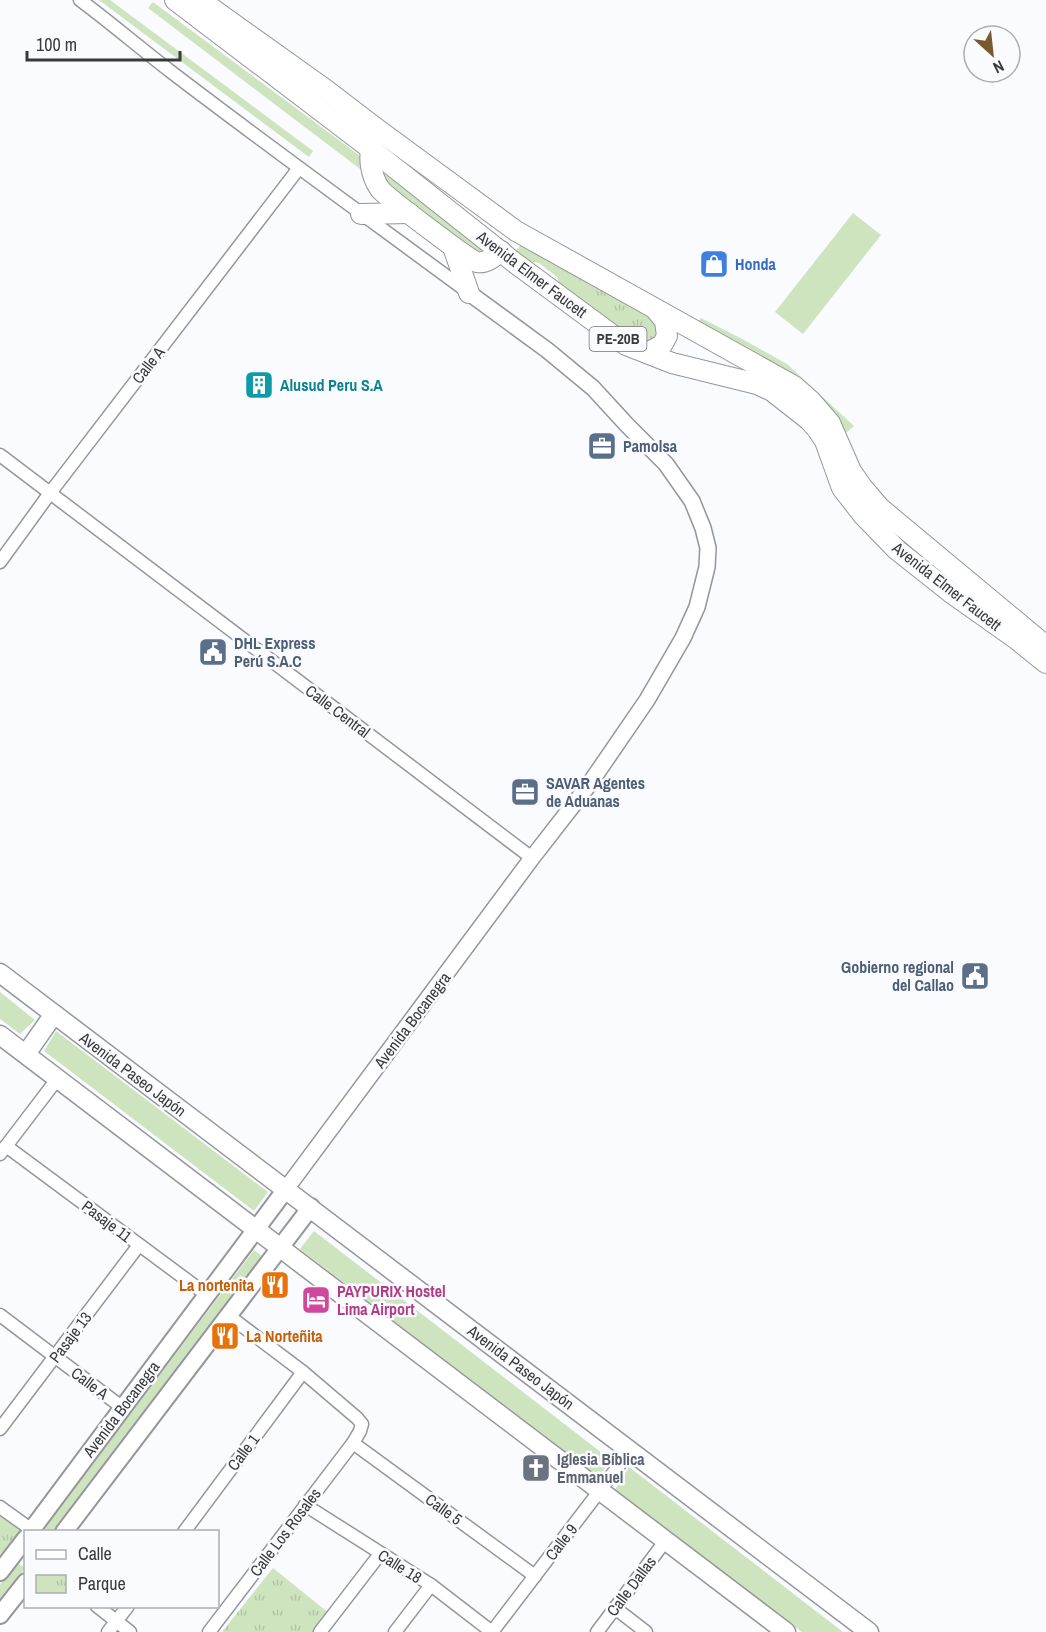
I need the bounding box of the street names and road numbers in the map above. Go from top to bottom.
street label: Avenida Elmer Faucett [472,225,592,323]
road number: PE-20B [590,327,646,351]
street label: Calle A [127,342,170,388]
street label: Avenida Elmer Faucett [887,536,1006,636]
street label: Calle Central [301,679,375,743]
street label: Avenida Bocanegra [368,967,456,1073]
street label: Avenida Paseo Japón [74,1026,191,1121]
street label: Pasaje 11 [77,1195,137,1247]
street label: Pasaje 13 [44,1307,96,1367]
street label: Avenida Paseo Japón [462,1319,579,1414]
street label: Avenida Bocanegra [77,1356,165,1462]
street label: Calle A [67,1362,113,1404]
street label: Calle 1 [222,1429,264,1475]
street label: Calle Los Rosales [244,1483,326,1581]
street label: Calle 5 [421,1488,467,1530]
street label: Calle 9 [540,1519,582,1565]
street label: Calle 18 [374,1544,426,1588]
street label: Calle Dallas [601,1551,661,1621]

